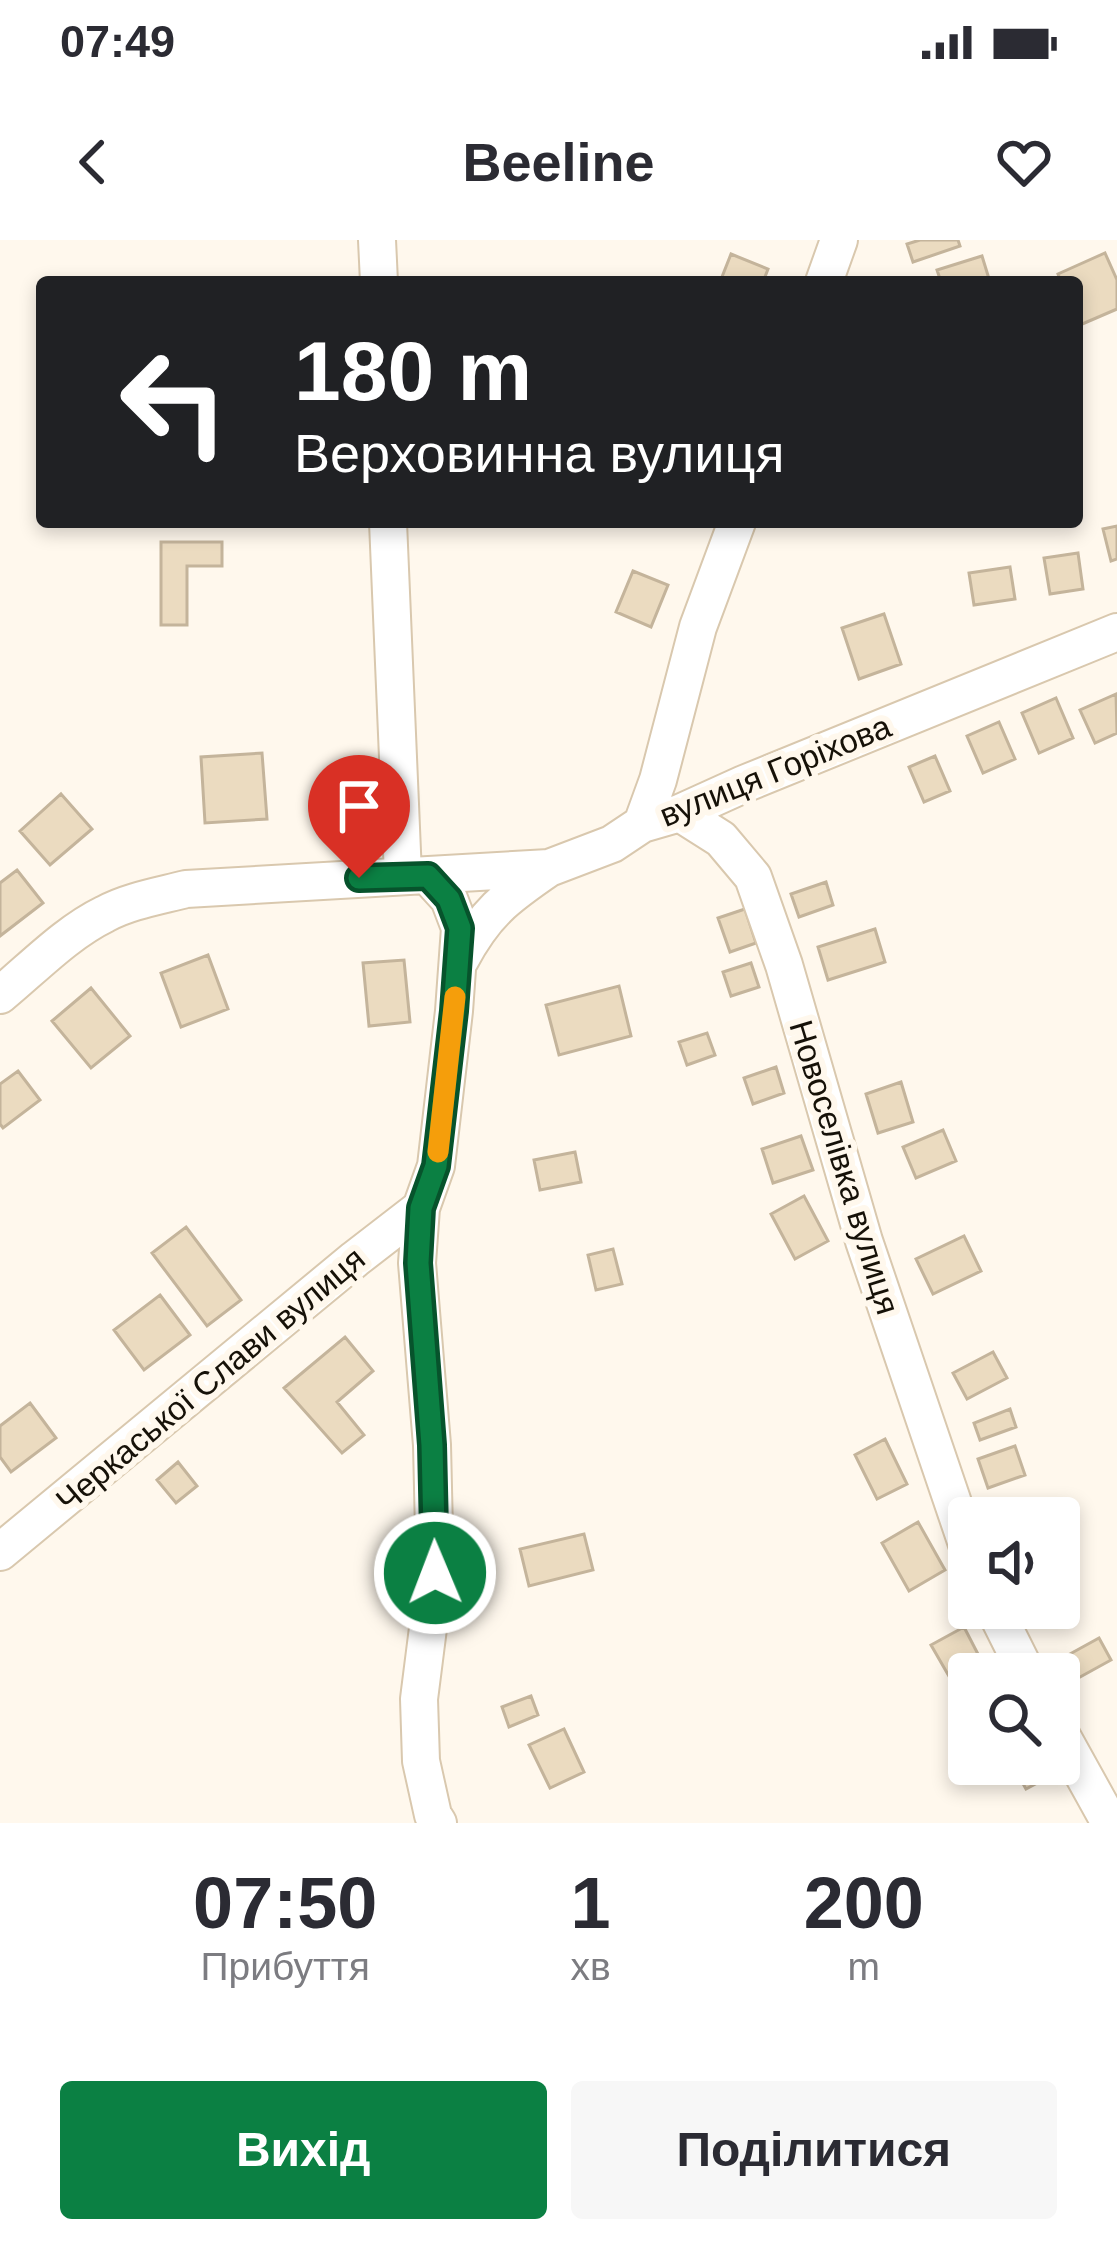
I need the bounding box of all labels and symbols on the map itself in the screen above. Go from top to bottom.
street label: вулиця Горіхова [654,707,897,834]
pin [308,755,410,878]
street label: Новоселівка вулиця [782,1016,907,1319]
street label: Черкаської Слави вулиця [49,1240,372,1519]
position arrow [372,1510,498,1636]

